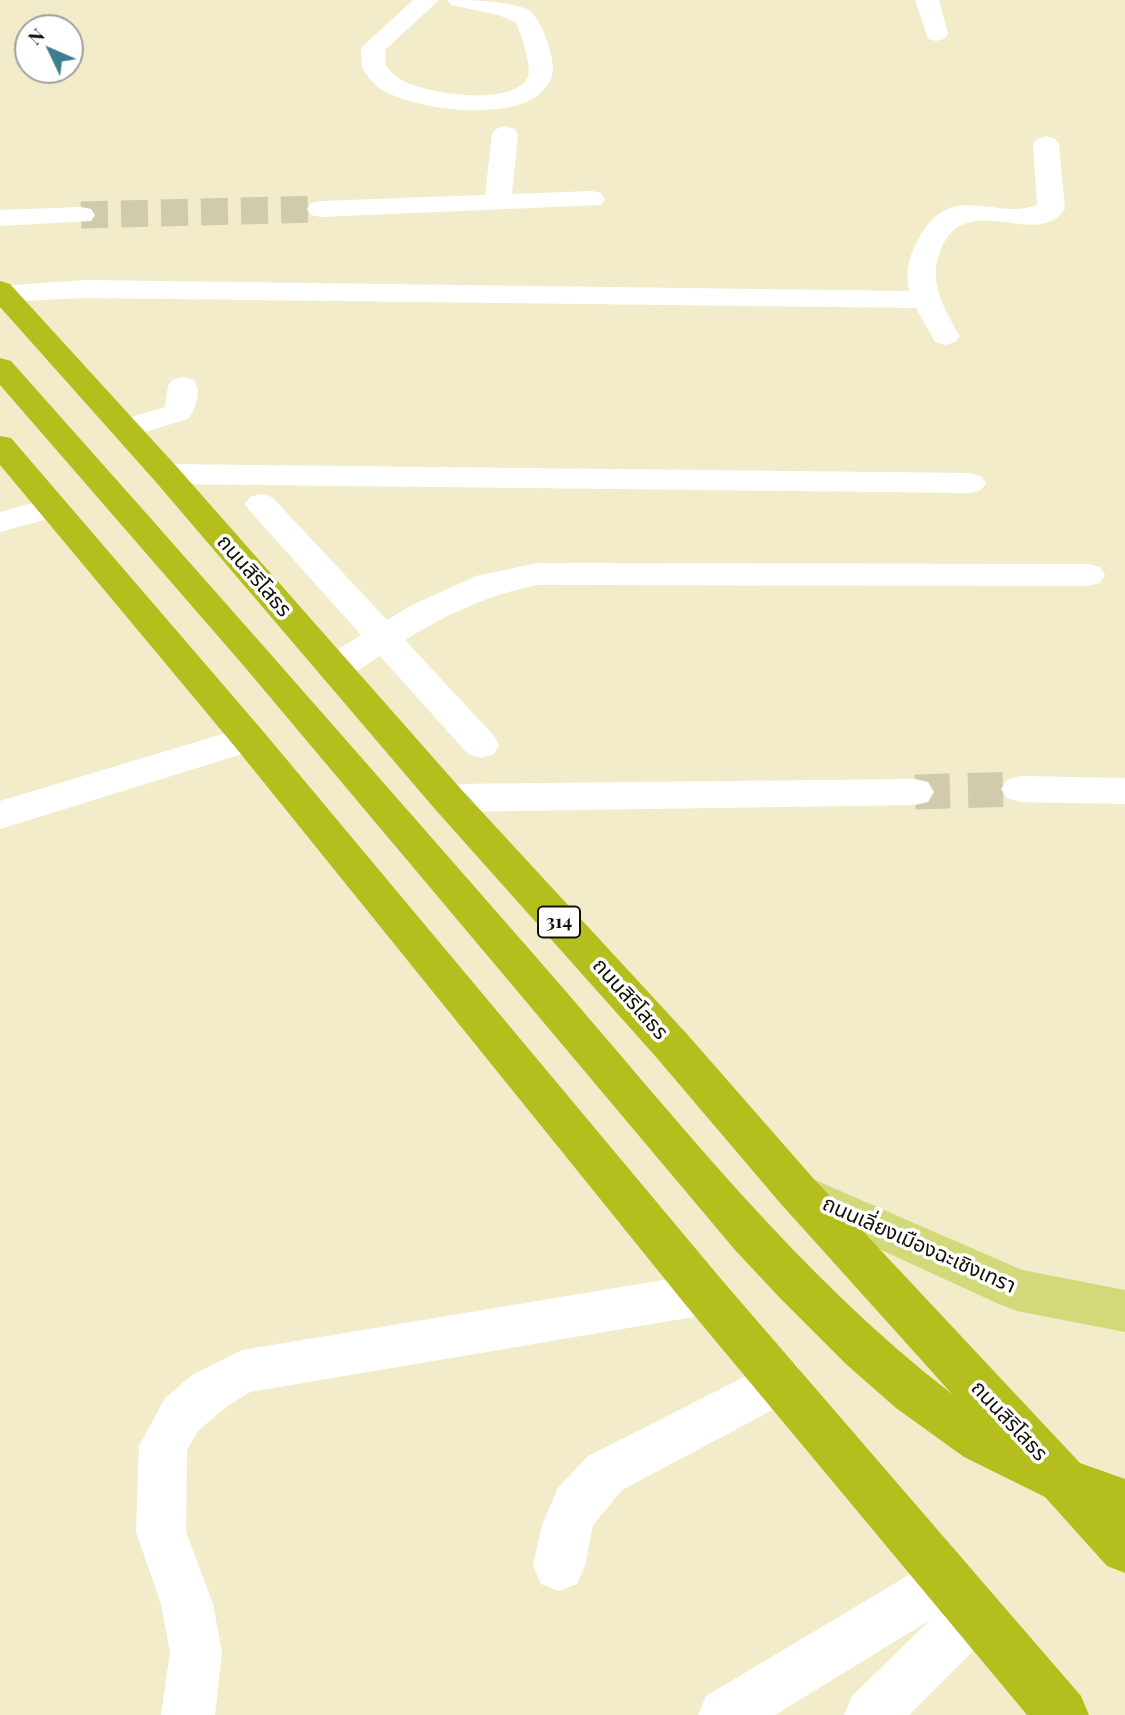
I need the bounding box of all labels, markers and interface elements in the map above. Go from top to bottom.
north arrow [14,14,84,84]
text: N [21,22,49,50]
street label: ถนนสิริโสธร [211,530,297,622]
road number: 314 [538,906,580,938]
street label: ถนนสิริโสธร [587,953,673,1045]
street label: ถนนเลี่ยงเมืองฉะเชิงเทรา [818,1191,1020,1299]
street label: ถนนสิริโสธร [965,1376,1053,1466]

